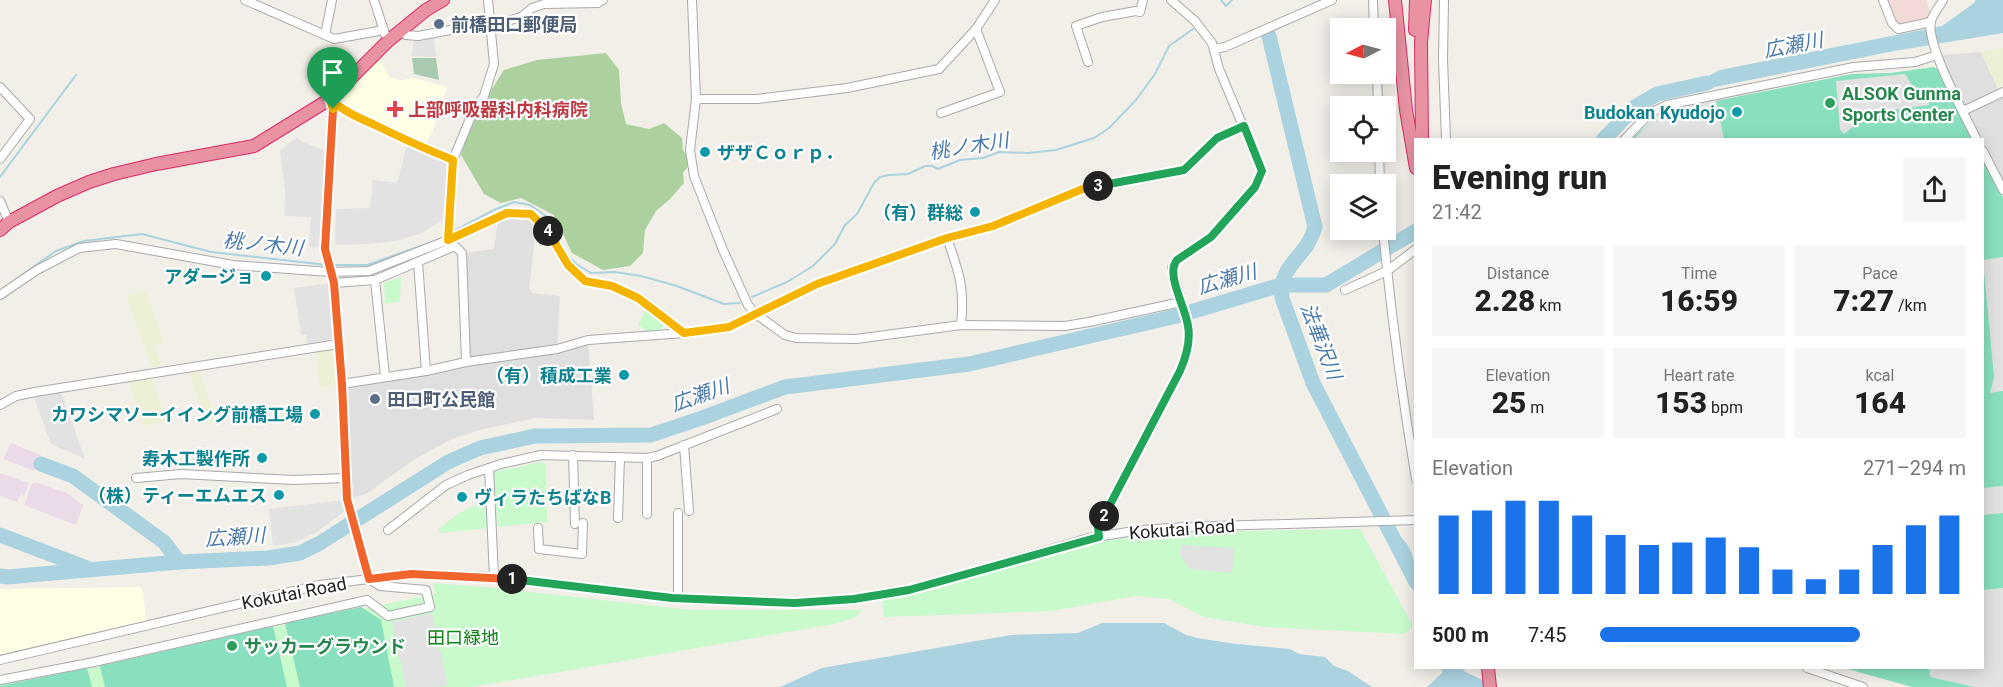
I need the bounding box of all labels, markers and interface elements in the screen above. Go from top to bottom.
place label: 前橋田口郵便局 [451,14,577,35]
marker: 前橋田口郵便局 [432,17,446,31]
north arrow [1330,18,1396,84]
map controls [1330,18,1396,240]
water label: 広瀬川 [1761,27,1827,63]
pin [307,47,358,109]
icon: arrive [316,56,349,89]
place label: ALSOK Gunma Sports Center [1842,83,1961,125]
button: locate [1330,96,1396,162]
marker: ALSOK Gunma Sports Center [1823,96,1837,110]
place label: 上部呼吸器科内科病院 [408,99,588,120]
marker: 上部呼吸器科内科病院 [386,100,404,118]
place label: Budokan Kyudojo [1584,102,1725,123]
marker: Budokan Kyudojo [1730,105,1744,119]
water label: 桃ノ木川 [928,128,1012,164]
place label: ザザＣｏｒｐ． [717,142,843,163]
marker: ザザＣｏｒｐ． [698,145,712,159]
text: Evening run [1432,158,1607,197]
button: share [1903,158,1966,221]
pin: 3 [1083,171,1113,201]
button: layers [1330,174,1396,240]
text: 3 [1093,176,1103,195]
text: 21:42 [1432,200,1482,224]
place label: （有）群総 [873,202,963,223]
marker: （有）群総 [968,205,982,219]
pin: 4 [533,216,563,246]
text: 4 [543,221,553,240]
water label: 桃ノ木川 [222,228,306,260]
water label: 広瀬川 [1195,259,1261,299]
text: Distance [1487,264,1549,283]
text: Time [1681,264,1717,283]
text: Pace [1862,264,1898,283]
place label: アダージョ [164,266,254,287]
marker: アダージョ [259,269,273,283]
text: 2.28 [1475,283,1535,318]
text: 16:59 [1660,283,1738,318]
text: 7:27 [1833,283,1894,318]
text: km [1535,296,1561,315]
text: /km [1894,296,1927,315]
water label: 法華沢川 [1295,299,1347,385]
place label: （有）積成工業 [486,365,612,386]
text: Elevation [1486,366,1550,385]
text: Heart rate [1663,366,1735,385]
text: kcal [1866,366,1894,385]
marker: （有）積成工業 [617,368,631,382]
water label: 広瀬川 [668,373,734,416]
text: 25 [1492,385,1526,420]
text: 153 [1655,385,1707,420]
text: 164 [1854,385,1906,420]
place label: 田口町公民館 [387,389,495,410]
marker: 田口町公民館 [368,392,382,406]
text: m [1526,398,1544,417]
text: bpm [1707,398,1743,417]
place label: カワシマソーイイング前橋工場 [51,404,303,425]
marker: カワシマソーイイング前橋工場 [308,407,322,421]
place label: 寿木工製作所 [142,448,250,469]
marker: 寿木工製作所 [255,451,269,465]
text: Elevation [1432,456,1513,480]
text: 271–294 m [1863,456,1966,480]
place label: （株）ティーエムエス [88,485,267,506]
place label: ヴィラたちばなB [474,487,612,508]
marker: （株）ティーエムエス [272,488,286,502]
marker: ヴィラたちばなB [455,490,469,504]
pin: 2 [1089,501,1119,531]
text: 2 [1099,506,1109,525]
street label: Kokutai Road [1128,515,1236,543]
water label: 広瀬川 [204,523,268,551]
pin: 1 [497,564,527,594]
text: 1 [507,569,517,588]
street label: Kokutai Road [240,573,348,613]
text: 500 m [1432,623,1489,647]
text: 7:45 [1528,623,1567,647]
park label: 田口緑地 [427,627,499,648]
place label: サッカーグラウンド [244,636,406,657]
marker: サッカーグラウンド [225,639,239,653]

